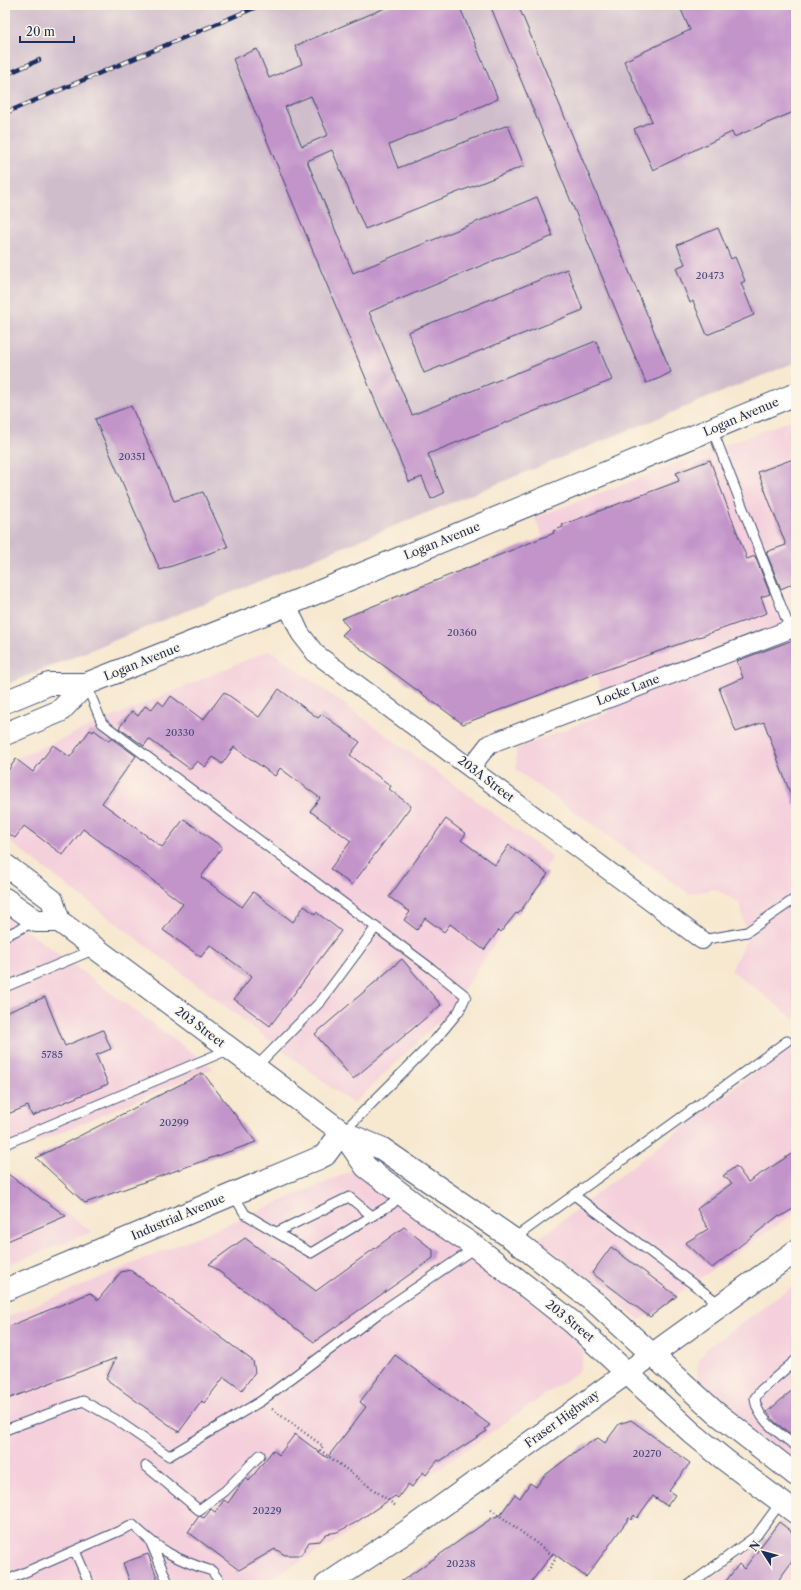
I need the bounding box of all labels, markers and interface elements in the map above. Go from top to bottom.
scale bar [20,18,74,44]
text: 20 m [26,24,55,39]
house number: 20473 [696,269,724,282]
street label: Logan Avenue [701,394,781,439]
house number: 20351 [118,450,146,463]
street label: Logan Avenue [402,518,482,563]
house number: 20360 [447,626,477,639]
street label: Logan Avenue [102,639,182,684]
street label: Locke Lane [594,671,662,708]
house number: 20330 [165,726,195,739]
street label: 203A Street [455,753,518,805]
street label: 203 Street [172,1003,229,1051]
house number: 5785 [41,1048,63,1061]
house number: 20299 [159,1116,189,1129]
street label: Industrial Avenue [129,1190,227,1243]
street label: 203 Street [543,1296,598,1345]
street label: Fraser Highway [521,1386,602,1451]
house number: 20270 [632,1447,662,1460]
house number: 20229 [252,1504,282,1517]
north arrow [743,1532,783,1572]
text: N [746,1538,764,1554]
house number: 20238 [446,1557,476,1570]

